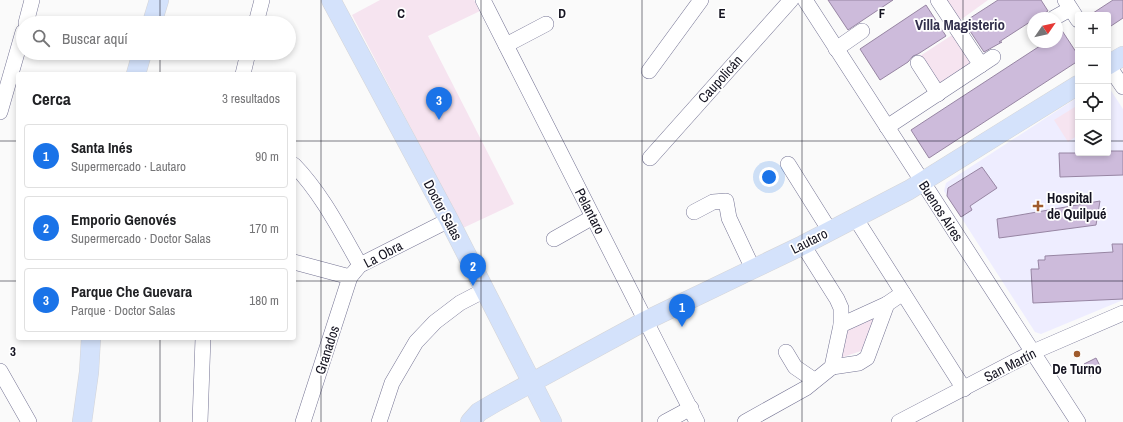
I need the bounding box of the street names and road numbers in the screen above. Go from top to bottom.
street label: Caupolicán [694,51,746,107]
street label: Doctor Salas [420,177,466,243]
street label: Buenos Aires [915,177,967,245]
street label: Pelantaro [571,185,609,237]
street label: Lautaro [788,224,830,258]
street label: La Obra [360,236,406,272]
street label: Granados [311,323,343,377]
street label: San Martín [981,344,1039,386]

